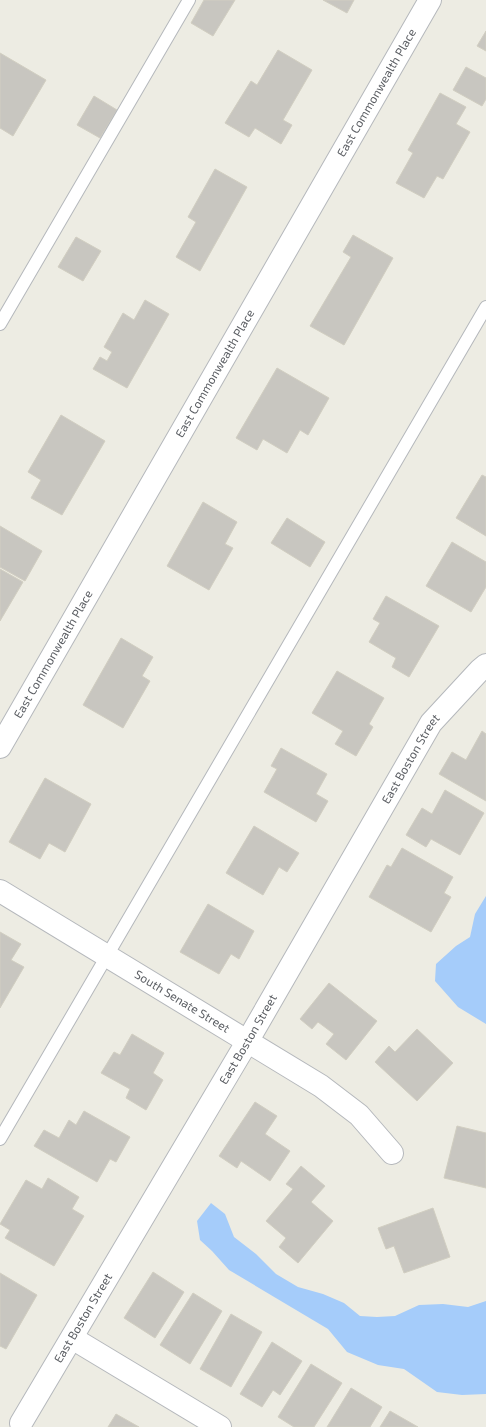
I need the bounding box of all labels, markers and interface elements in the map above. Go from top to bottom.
street label: East Commonwealth Place [333,26,418,159]
street label: East Commonwealth Place [172,306,256,439]
street label: East Commonwealth Place [10,587,95,720]
street label: East Boston Street [378,710,442,806]
street label: South Senate Street [133,967,233,1035]
street label: East Boston Street [216,991,279,1086]
street label: East Boston Street [50,1270,115,1365]

